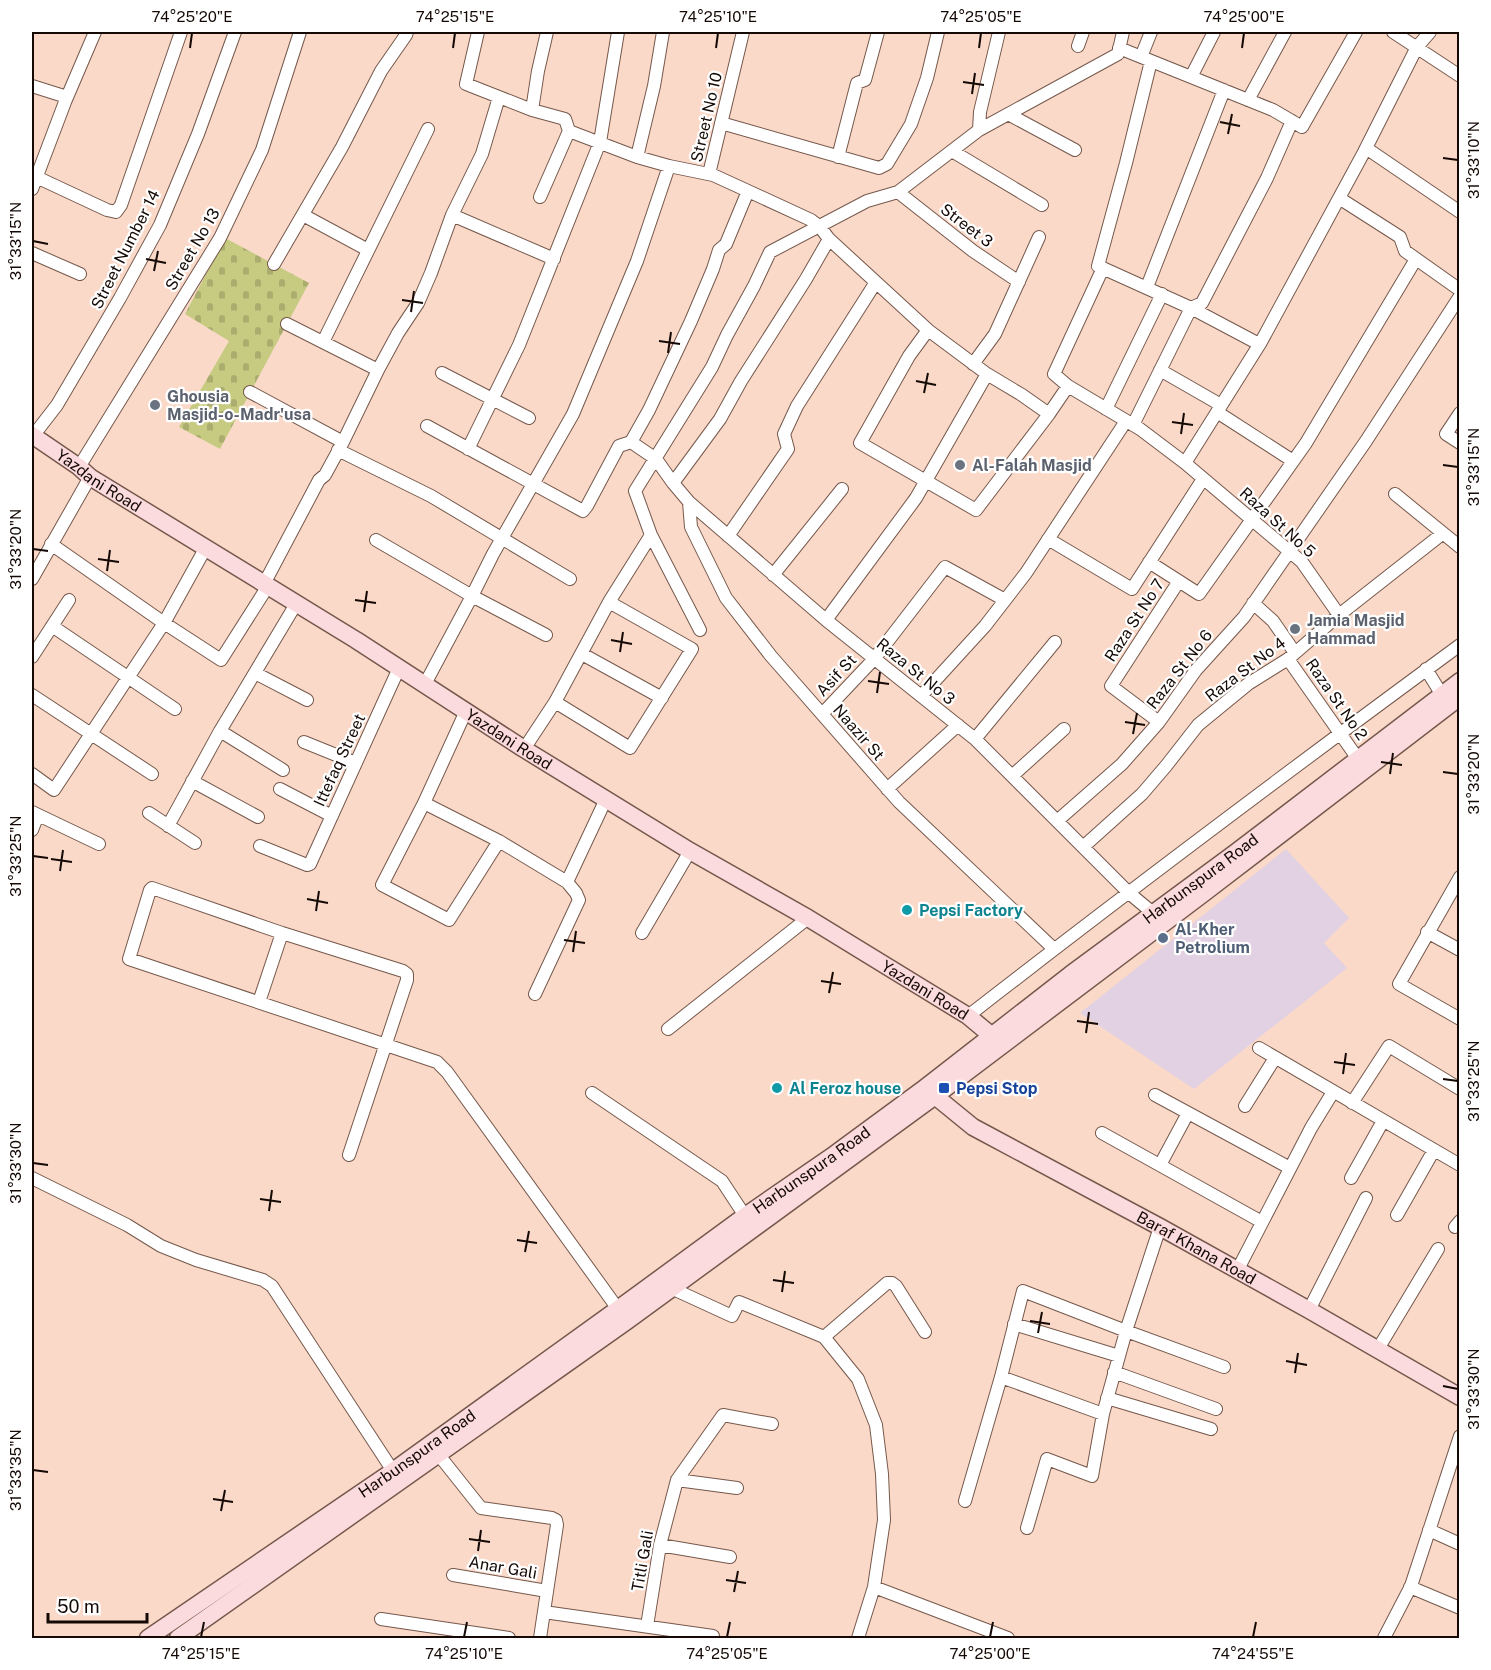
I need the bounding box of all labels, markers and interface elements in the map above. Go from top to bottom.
text: 74°25'20"E [151,8,233,25]
text: 74°25'15"E [416,8,494,25]
text: 74°25'10"E [679,8,757,25]
text: 74°25'05"E [940,8,1022,25]
text: 74°25'00"E [1203,8,1285,25]
street label: Street No 10 [687,70,726,164]
text: 31°33'10"N [1465,121,1482,199]
street label: Street Number 14 [87,186,164,312]
street label: Street 3 [937,200,997,251]
text: 31°33'15"N [7,202,24,280]
street label: Street No 13 [161,205,224,294]
place label: Ghousia Masjid-o-Madr'usa [167,387,311,424]
marker: Ghousia Masjid-o-Madr'usa [148,398,162,412]
text: 31°33'15"N [1465,428,1482,506]
street label: Yazdani Road [53,445,145,516]
place label: Al-Falah Masjid [972,456,1092,475]
marker: Al-Falah Masjid [953,458,967,472]
street label: Raza St No 5 [1236,483,1320,561]
text: 31°33'20"N [7,509,24,589]
street label: Raza St No 7 [1101,575,1168,665]
place label: Jamia Masjid Hammad [1307,611,1405,648]
marker: Jamia Masjid Hammad [1288,622,1302,636]
street label: Raza St No 6 [1143,626,1216,713]
street label: Raza St No 4 [1202,633,1289,706]
street label: Raza St No 3 [873,634,959,709]
street label: Asif St [812,651,860,700]
street label: Raza St No 2 [1302,655,1372,744]
street label: Naazir St [829,700,888,764]
street label: Yazdani Road [462,705,555,774]
street label: Ittefaq Street [310,711,369,810]
text: 31°33'20"N [1465,734,1482,814]
text: 31°33'25"N [7,815,24,897]
street label: Harbunspura Road [1139,830,1262,928]
place label: Pepsi Factory [919,901,1023,920]
marker: Pepsi Factory [900,903,914,917]
place label: Al-Kher Petrolium [1175,920,1250,957]
marker: Al-Kher Petrolium [1156,931,1170,945]
street label: Yazdani Road [878,956,972,1024]
text: 31°33'25"N [1465,1040,1482,1122]
place label: Al Feroz house [789,1079,901,1098]
place label: Pepsi Stop [956,1079,1038,1098]
marker: Al Feroz house [770,1081,784,1095]
marker: Pepsi Stop [937,1081,951,1095]
text: 31°33'30"N [7,1122,24,1204]
street label: Harbunspura Road [749,1122,874,1218]
street label: Baraf Khana Road [1133,1207,1259,1289]
text: 31°33'30"N [1465,1348,1482,1430]
street label: Harbunspura Road [355,1406,479,1502]
text: 31°33'35"N [7,1429,24,1511]
street label: Titli Gali [628,1529,657,1593]
street label: Anar Gali [467,1552,538,1583]
scale bar [48,1586,147,1624]
text: 50 m [57,1596,100,1617]
text: 74°25'15"E [162,1645,240,1662]
text: 74°25'10"E [425,1645,503,1662]
text: 74°25'05"E [686,1645,768,1662]
text: 74°25'00"E [949,1645,1031,1662]
text: 74°24'55"E [1212,1645,1294,1662]

